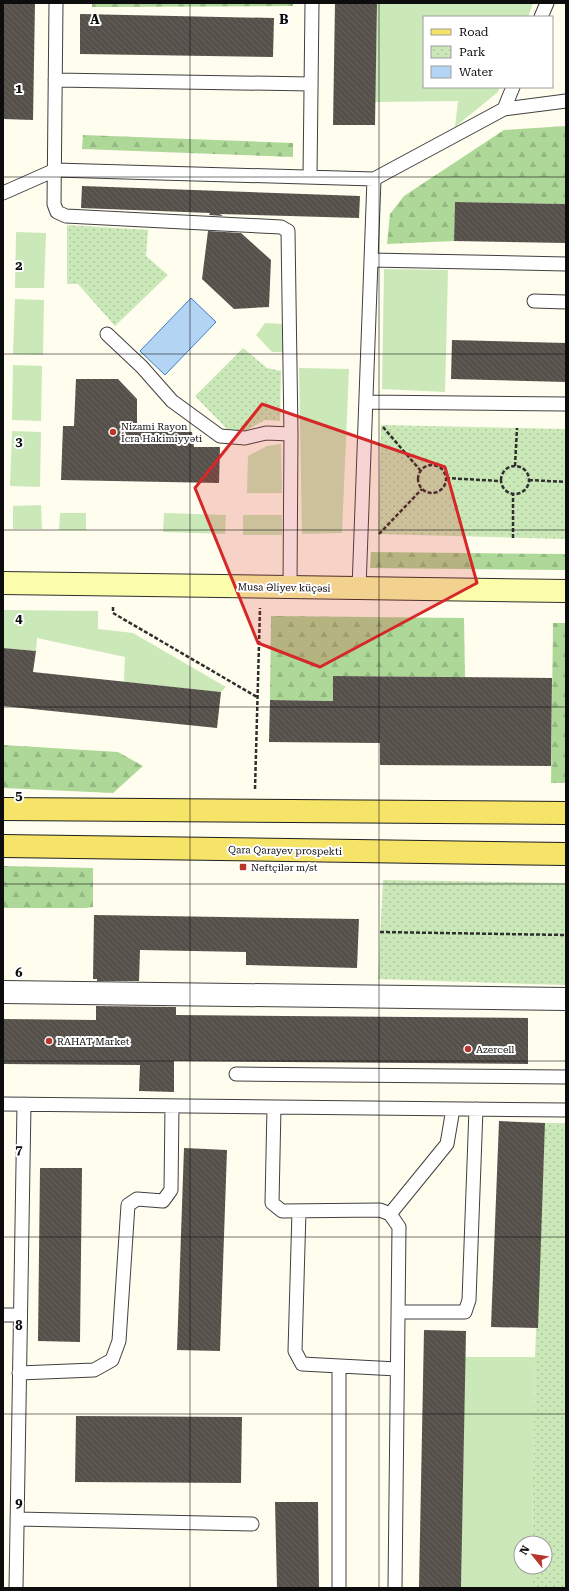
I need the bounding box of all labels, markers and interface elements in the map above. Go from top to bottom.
text: A [90,12,100,27]
text: B [279,12,289,27]
legend [423,16,553,88]
text: Road [459,25,489,39]
text: Park [459,45,486,59]
text: Water [459,65,493,79]
text: 1 [15,81,23,96]
text: 2 [15,258,23,273]
place label: Nizami Rayon İcra Hakimiyyəti [121,421,202,444]
marker: Nizami Rayon İcra Hakimiyyəti [108,427,118,437]
text: 3 [15,434,23,449]
street label: Musa Əliyev küçəsi [237,581,331,594]
text: 4 [15,611,23,626]
text: 5 [15,788,23,803]
street label: Qara Qarayev prospekti [228,844,342,857]
marker: Neftçilər m/st [238,862,248,872]
place label: Neftçilər m/st [251,862,318,873]
text: 6 [15,965,23,980]
marker: RAHAT Market [44,1036,54,1046]
place label: RAHAT Market [57,1036,130,1047]
marker: Azercell [463,1044,473,1054]
place label: Azercell [476,1044,514,1055]
text: 7 [15,1142,23,1157]
text: 8 [15,1318,23,1333]
text: 9 [15,1495,23,1510]
north arrow [513,1535,553,1575]
text: N [517,1543,533,1557]

